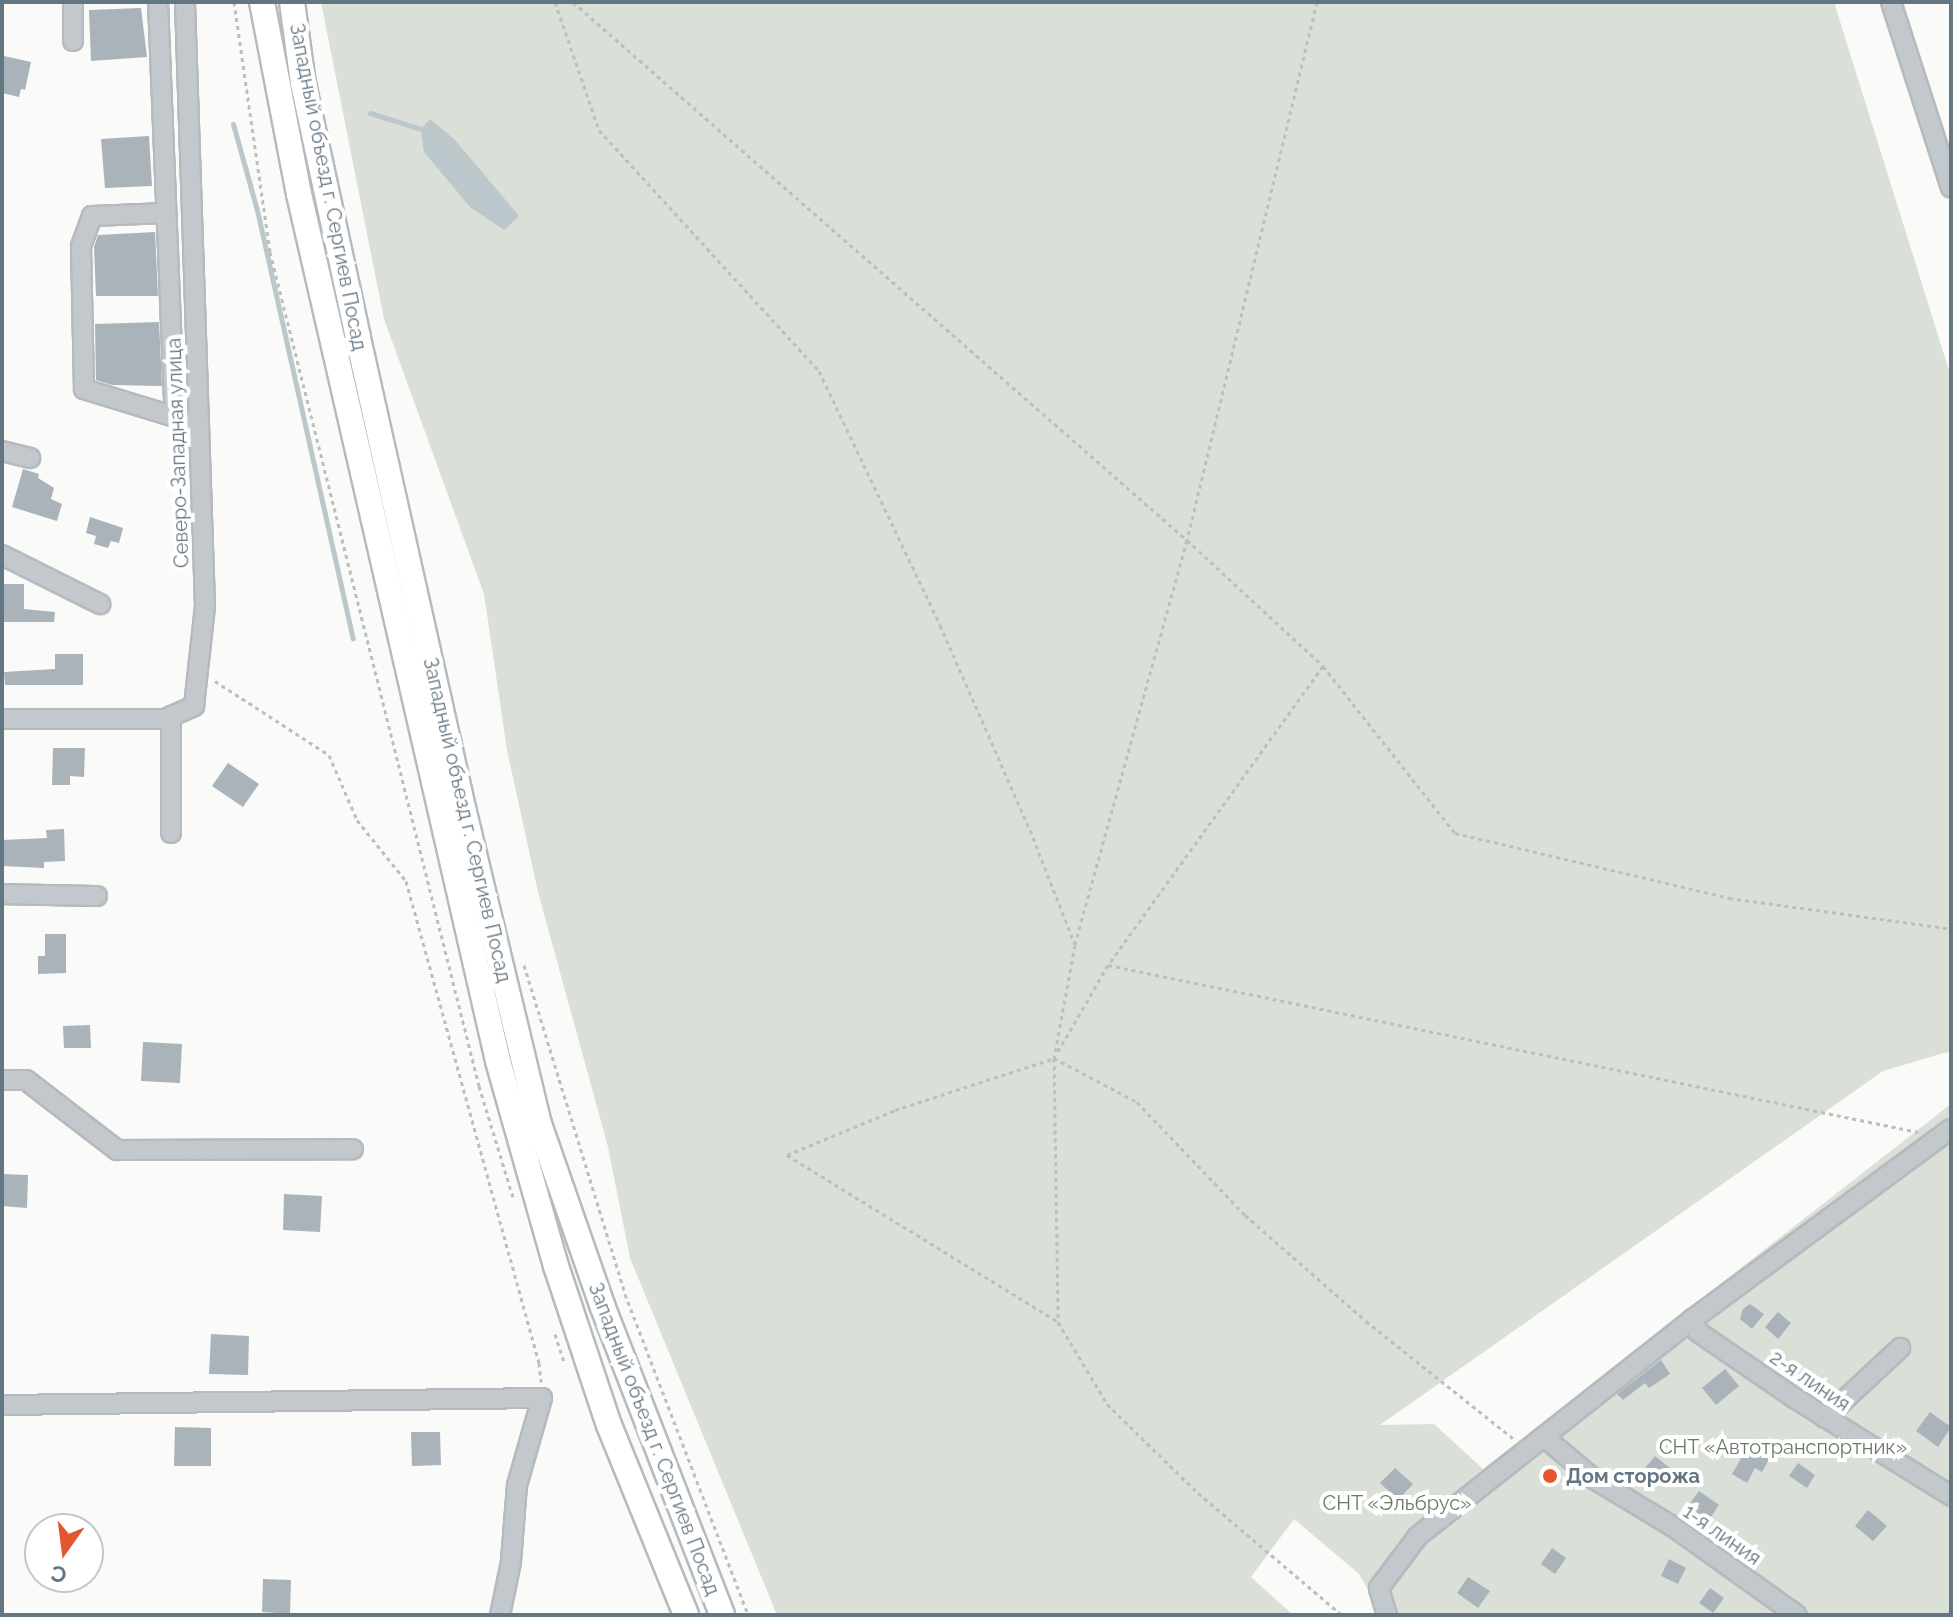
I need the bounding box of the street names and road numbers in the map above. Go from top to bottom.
street label: Западный объезд г. Сергиев Посад [284,21,372,353]
street label: Северо-Западная улица [162,337,194,569]
street label: Западный объезд г. Сергиев Посад [418,655,516,985]
street label: Западный объезд г. Сергиев Посад [583,1279,725,1599]
street label: 2-я линия [1765,1345,1855,1417]
street label: 1-я линия [1679,1500,1765,1570]

